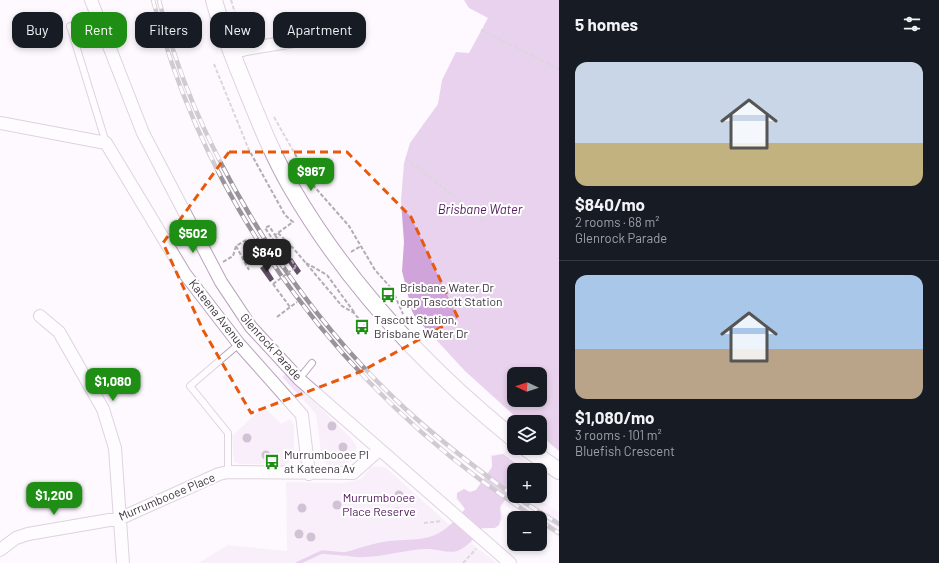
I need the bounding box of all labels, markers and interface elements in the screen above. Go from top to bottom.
chip: Buy [12,12,63,48]
chip: Rent [71,12,127,48]
chip: Filters [135,12,202,48]
chip: New [210,12,265,48]
chip: Apartment [273,12,366,48]
icon: filters [901,13,923,35]
text: 5 homes [575,14,638,34]
icon: home [713,88,785,160]
pin: $967 [287,158,335,192]
text: $967 [297,163,325,179]
text: $840/mo [575,194,645,214]
water label: Brisbane Water [438,201,523,217]
text: 2 rooms · 68 m² [575,214,659,230]
pin: $502 [169,220,217,254]
text: $502 [178,225,208,241]
text: Glenrock Parade [575,230,667,246]
pin: $840 [243,239,291,273]
text: $840 [252,244,282,260]
street label: Kateena Avenue [187,276,249,351]
place label: Brisbane Water Dr opp Tascott Station [400,280,502,308]
bus stop icon: Brisbane Water Dr opp Tascott Station [379,286,397,304]
icon: home [713,301,785,373]
street label: Glenrock Parade [238,310,305,383]
place label: Tascott Station, Brisbane Water Dr [374,312,468,340]
bus stop icon: Tascott Station, Brisbane Water Dr [353,318,371,336]
north arrow [507,367,547,407]
map controls [507,367,547,551]
pin: $1,080 [80,368,146,402]
text: $1,080 [95,373,132,389]
text: $1,080/mo [575,407,655,427]
button: layers [507,415,547,455]
text: 3 rooms · 101 m² [575,427,662,443]
text: Bluefish Crescent [575,443,675,459]
place label: Murrumbooee Pl at Kateena Av [284,447,369,475]
bus stop icon: Murrumbooee Pl at Kateena Av [263,453,281,471]
button: + [507,463,547,503]
street label: Murrumbooee Place [116,469,217,523]
pin: $1,200 [21,482,87,516]
text: $1,200 [35,487,73,503]
park label: Murrumbooee Place Reserve [342,490,416,518]
button: − [507,511,547,551]

